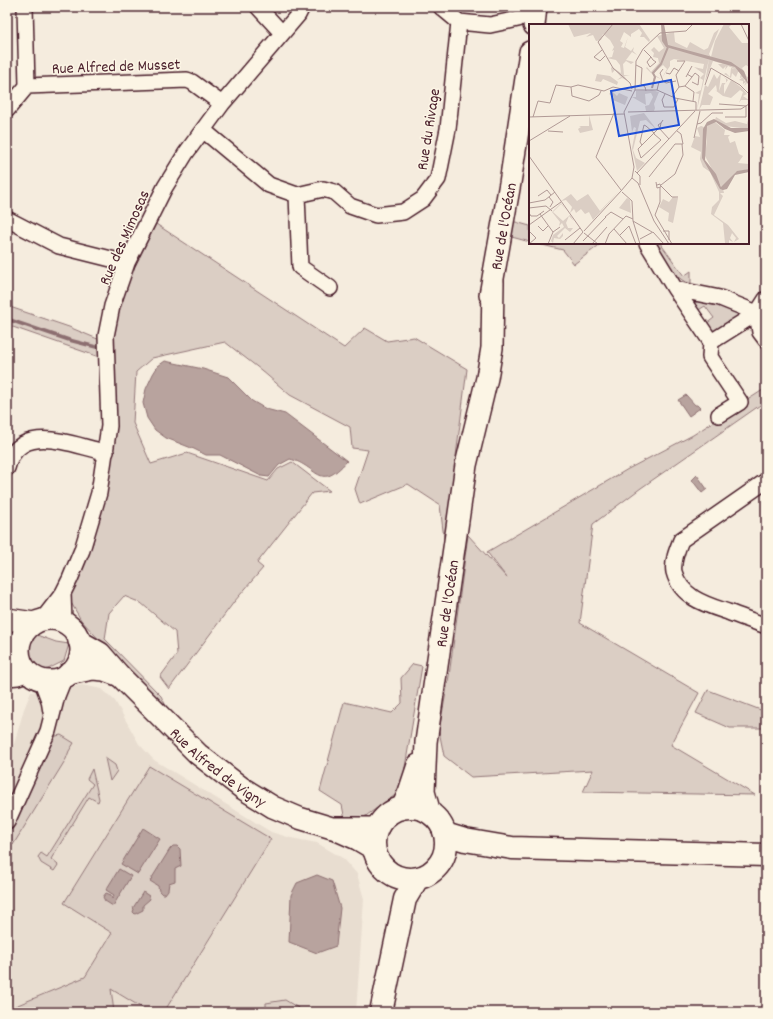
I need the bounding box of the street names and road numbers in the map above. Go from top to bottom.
street label: Rue Alfred de Musset [51,54,181,81]
street label: Rue du Rivage [412,87,447,172]
street label: Rue de l'Océan [486,181,524,272]
street label: Rue des Mimosas [94,187,157,289]
street label: Rue de l'Océan [431,558,466,649]
street label: Rue Alfred de Vigny [164,723,270,814]

